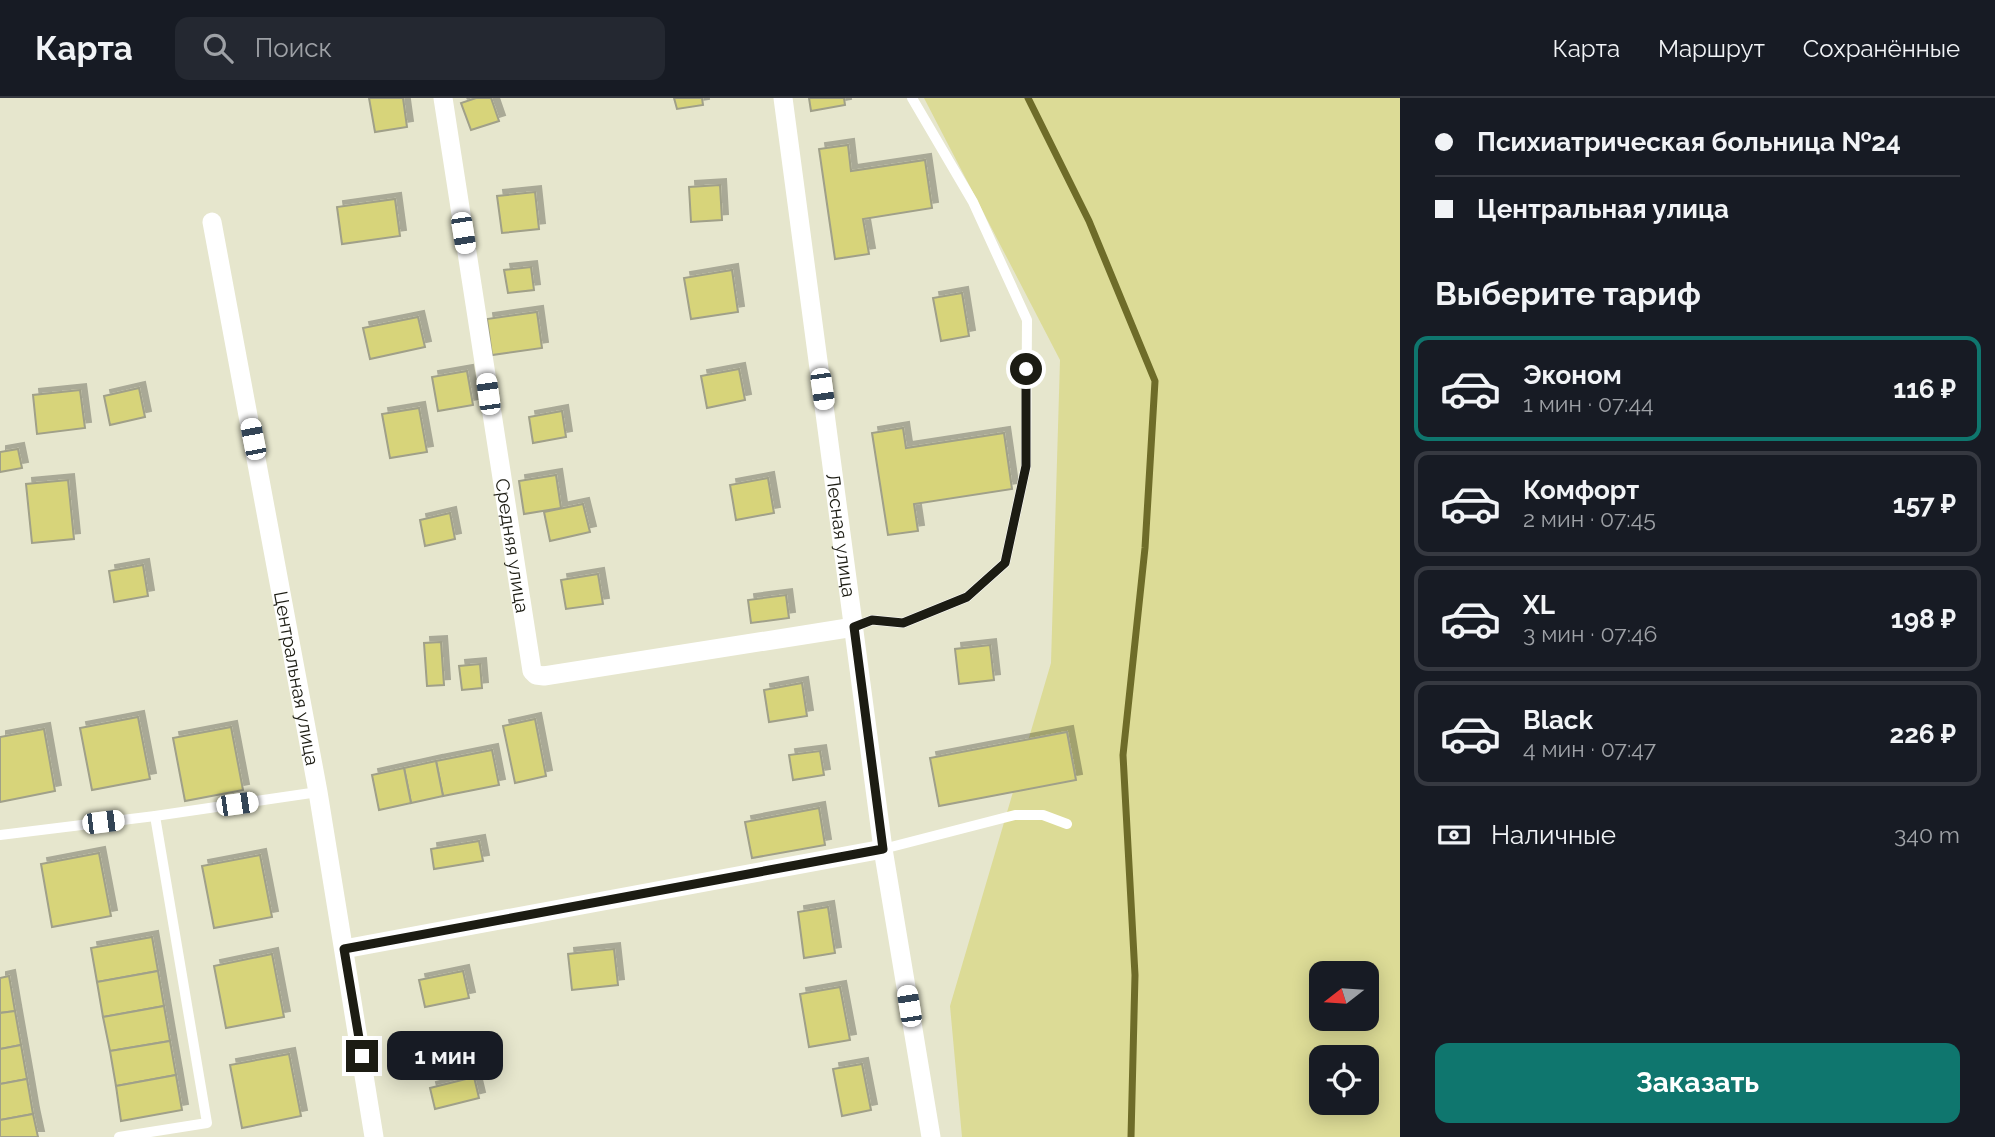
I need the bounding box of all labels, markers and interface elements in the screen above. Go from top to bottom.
search box [175,17,665,80]
text: Карта [35,29,133,68]
icon: search [199,29,237,67]
text: Поиск [255,33,332,63]
text: Карта [1552,34,1620,63]
text: Маршрут [1658,34,1765,63]
text: Сохранённые [1803,34,1960,63]
text: Психиатрическая больница №24 [1477,127,1901,157]
text: Центральная улица [1477,194,1729,224]
car [450,211,477,255]
text: Выберите тариф [1435,275,1701,312]
route start [1010,353,1042,385]
icon: car [1439,357,1502,420]
text: Эконом [1523,360,1622,390]
car [809,367,836,411]
car [475,372,502,416]
text: 116 ₽ [1893,374,1956,404]
text: 1 мин · 07:44 [1523,390,1654,417]
car [239,416,268,462]
street label: Лесная улица [822,472,860,598]
icon: car [1439,472,1502,535]
text: Комфорт [1523,475,1639,505]
street label: Средняя улица [491,477,534,614]
text: 157 ₽ [1893,489,1956,519]
text: 2 мин · 07:45 [1523,505,1656,532]
icon: car [1439,587,1502,650]
street label: Центральная улица [270,589,324,767]
text: XL [1523,590,1555,620]
text: 198 ₽ [1891,604,1956,634]
text: 3 мин · 07:46 [1523,620,1657,647]
icon: car [1439,702,1502,765]
text: Black [1523,705,1593,735]
text: 226 ₽ [1890,719,1956,749]
text: 4 мин · 07:47 [1523,735,1656,762]
car [215,791,260,817]
car [81,809,126,835]
icon: cash [1435,816,1473,854]
text: Наличные [1491,820,1616,850]
text: 340 m [1894,821,1960,848]
north arrow [1309,961,1379,1031]
map controls [1309,961,1379,1115]
car [896,984,923,1028]
callout: 1 мин [386,1032,502,1080]
route end [346,1040,378,1072]
text: 1 мин [414,1042,476,1069]
button: Заказать [1435,1043,1960,1123]
button: locate [1309,1045,1379,1115]

